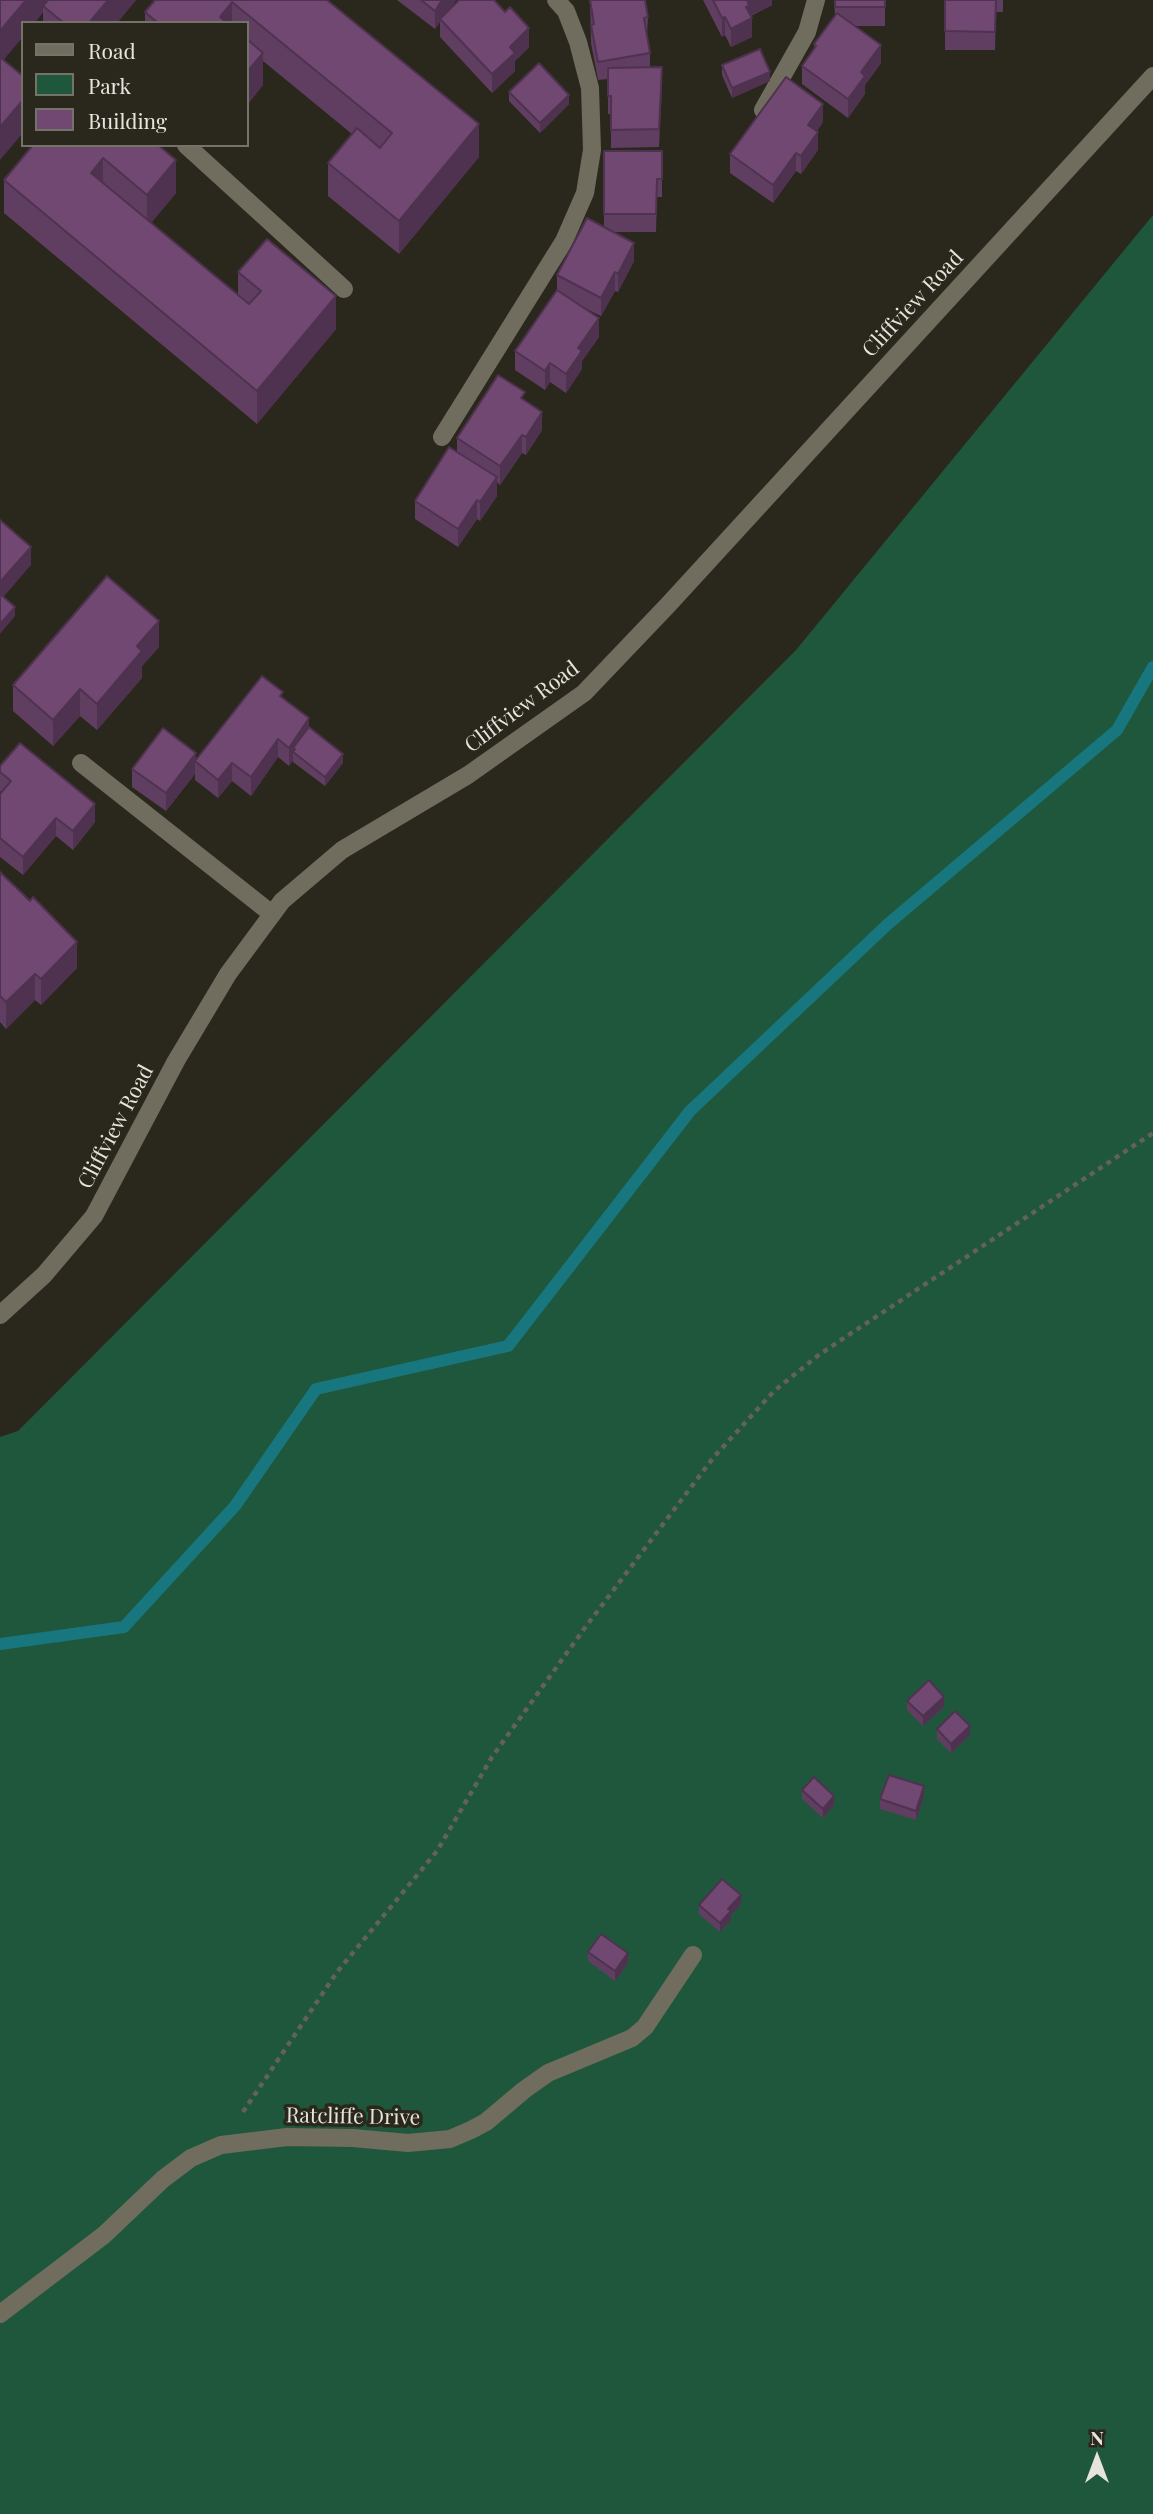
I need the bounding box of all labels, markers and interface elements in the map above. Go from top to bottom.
legend [21,21,248,147]
text: Road [88,36,136,64]
text: Park [88,71,131,99]
text: Building [88,106,167,134]
street label: Cliffview Road [857,246,969,362]
street label: Cliffview Road [460,656,584,758]
street label: Cliffview Road [73,1061,159,1193]
street label: Ratcliffe Drive [286,2103,420,2131]
north arrow [1062,2423,1132,2493]
text: N [1090,2424,1104,2450]

